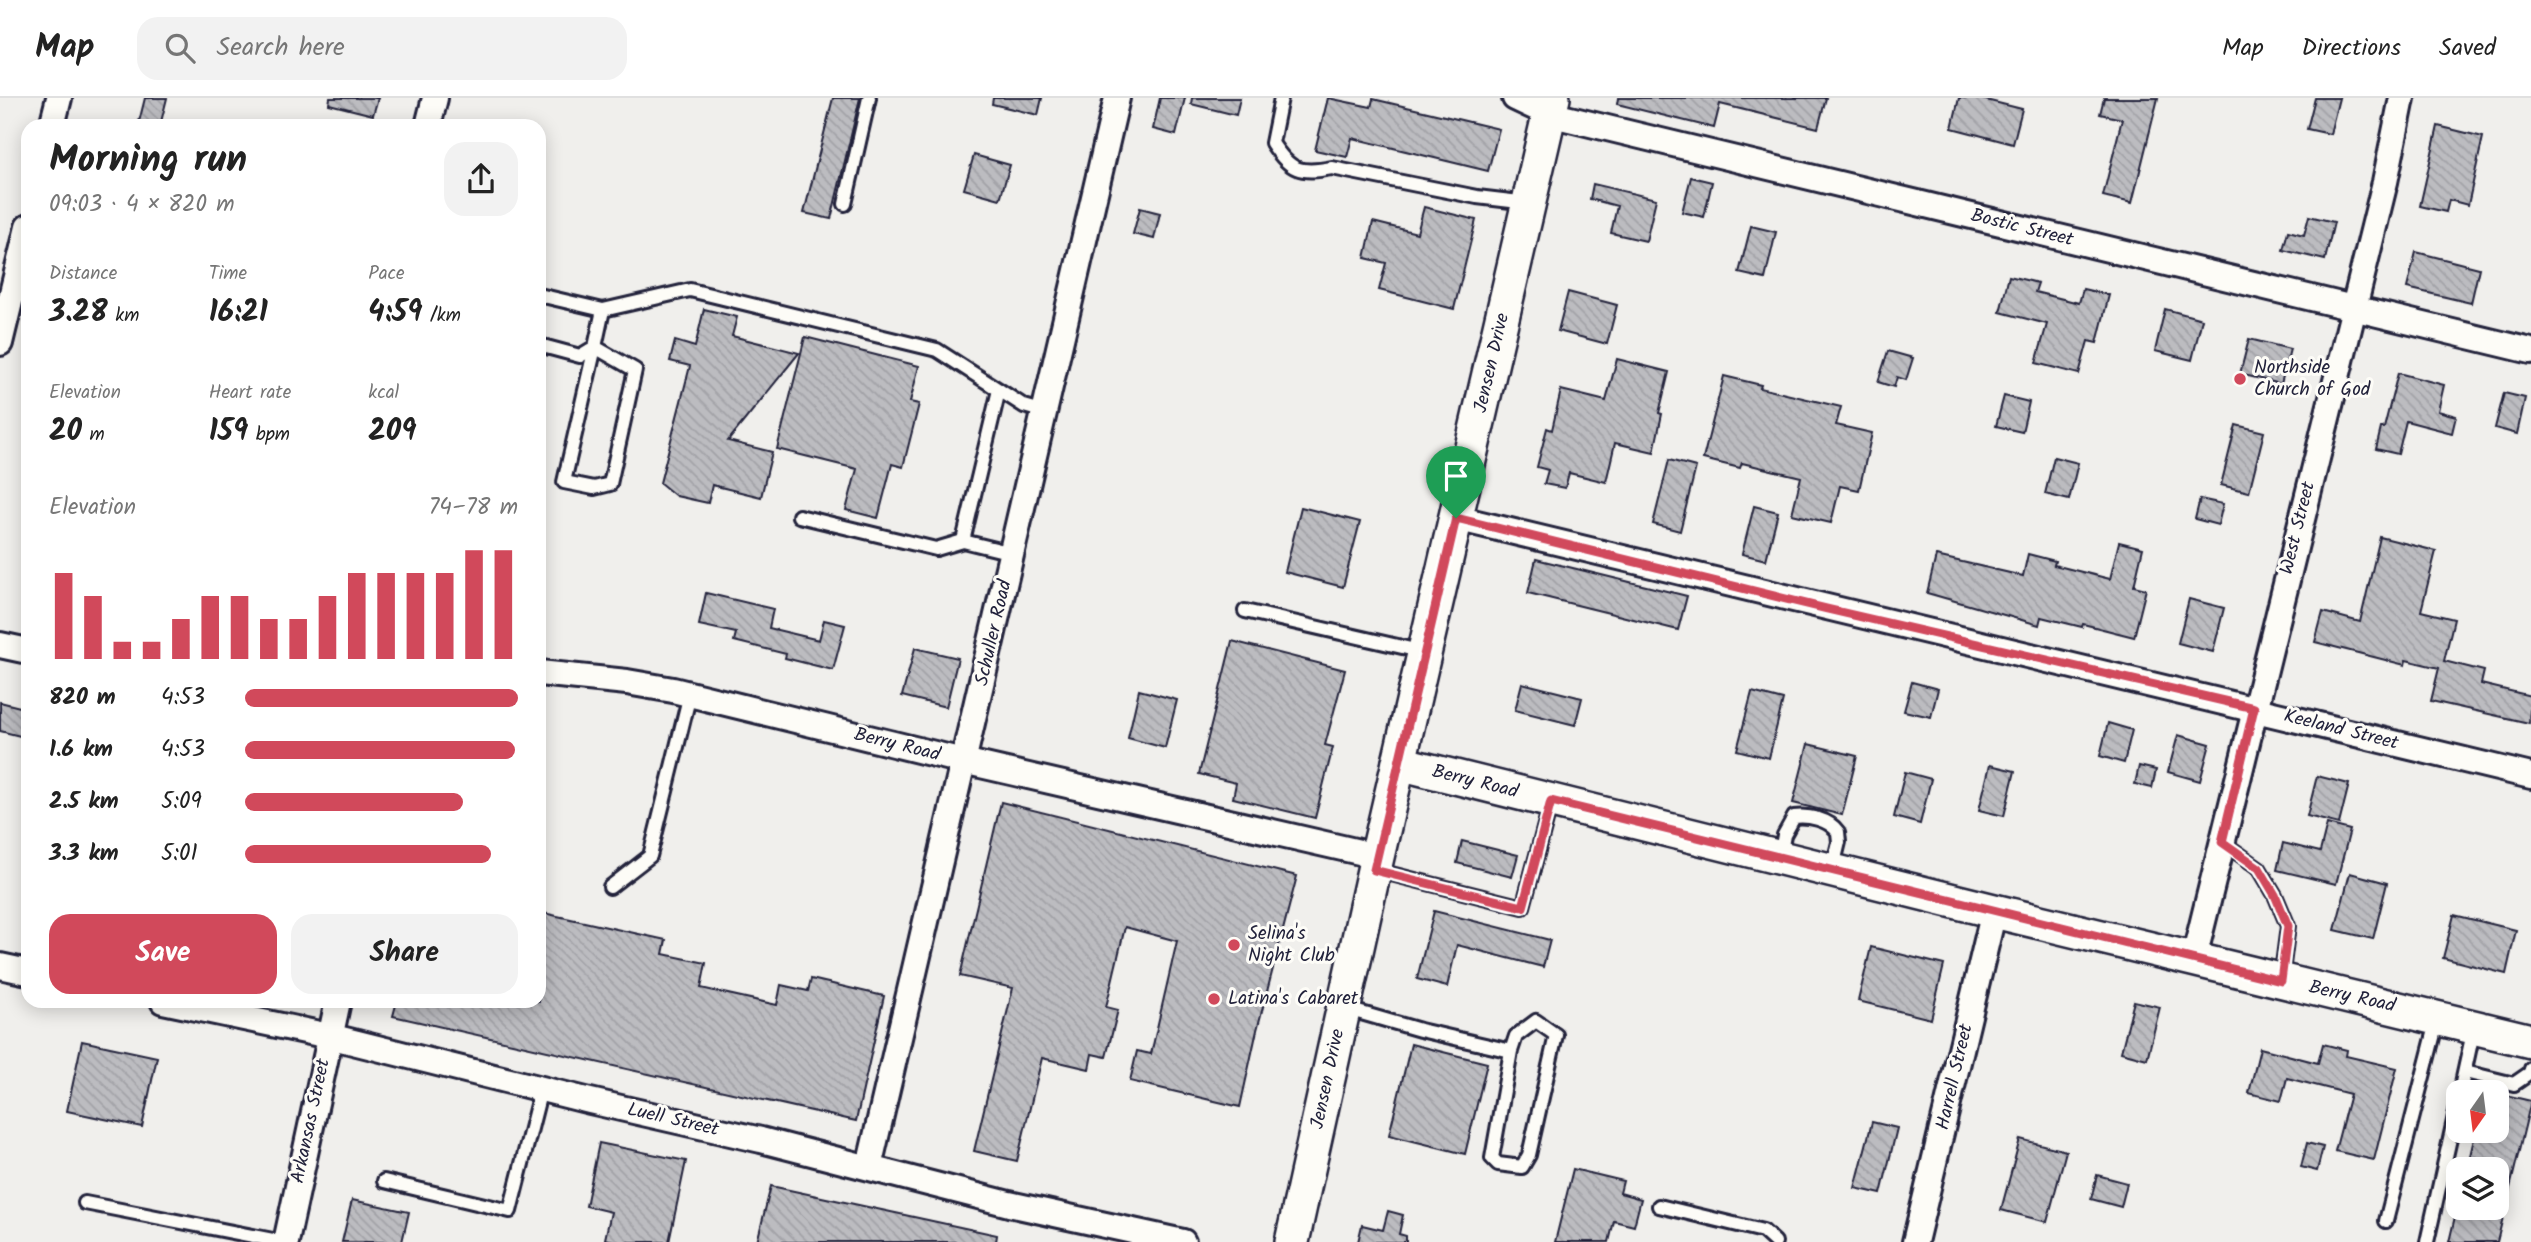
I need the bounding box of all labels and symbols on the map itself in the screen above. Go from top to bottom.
street label: Bostic Street [1967,201,2077,255]
street label: Jensen Drive [1466,310,1518,416]
place label: Northside Church of God [2254,353,2371,405]
marker: Northside Church of God [2232,371,2248,387]
pin [1426,446,1486,518]
street label: West Street [2272,478,2324,578]
street label: Schuller Road [967,577,1021,689]
street label: Keeland Street [2280,701,2402,759]
street label: Berry Road [851,720,944,770]
street label: Berry Road [1429,757,1522,807]
place label: Selina's Night Club [1248,919,1335,971]
marker: Selina's Night Club [1226,937,1242,953]
street label: Berry Road [2306,973,2399,1022]
place label: Latina's Cabaret [1228,984,1359,1014]
marker: Latina's Cabaret [1206,991,1222,1007]
street label: Harrell Street [1928,1020,1982,1133]
street label: Jensen Drive [1303,1026,1353,1132]
street label: Arkansas Street [283,1055,339,1186]
north arrow [2446,1080,2510,1143]
street label: Luell Street [624,1095,722,1145]

